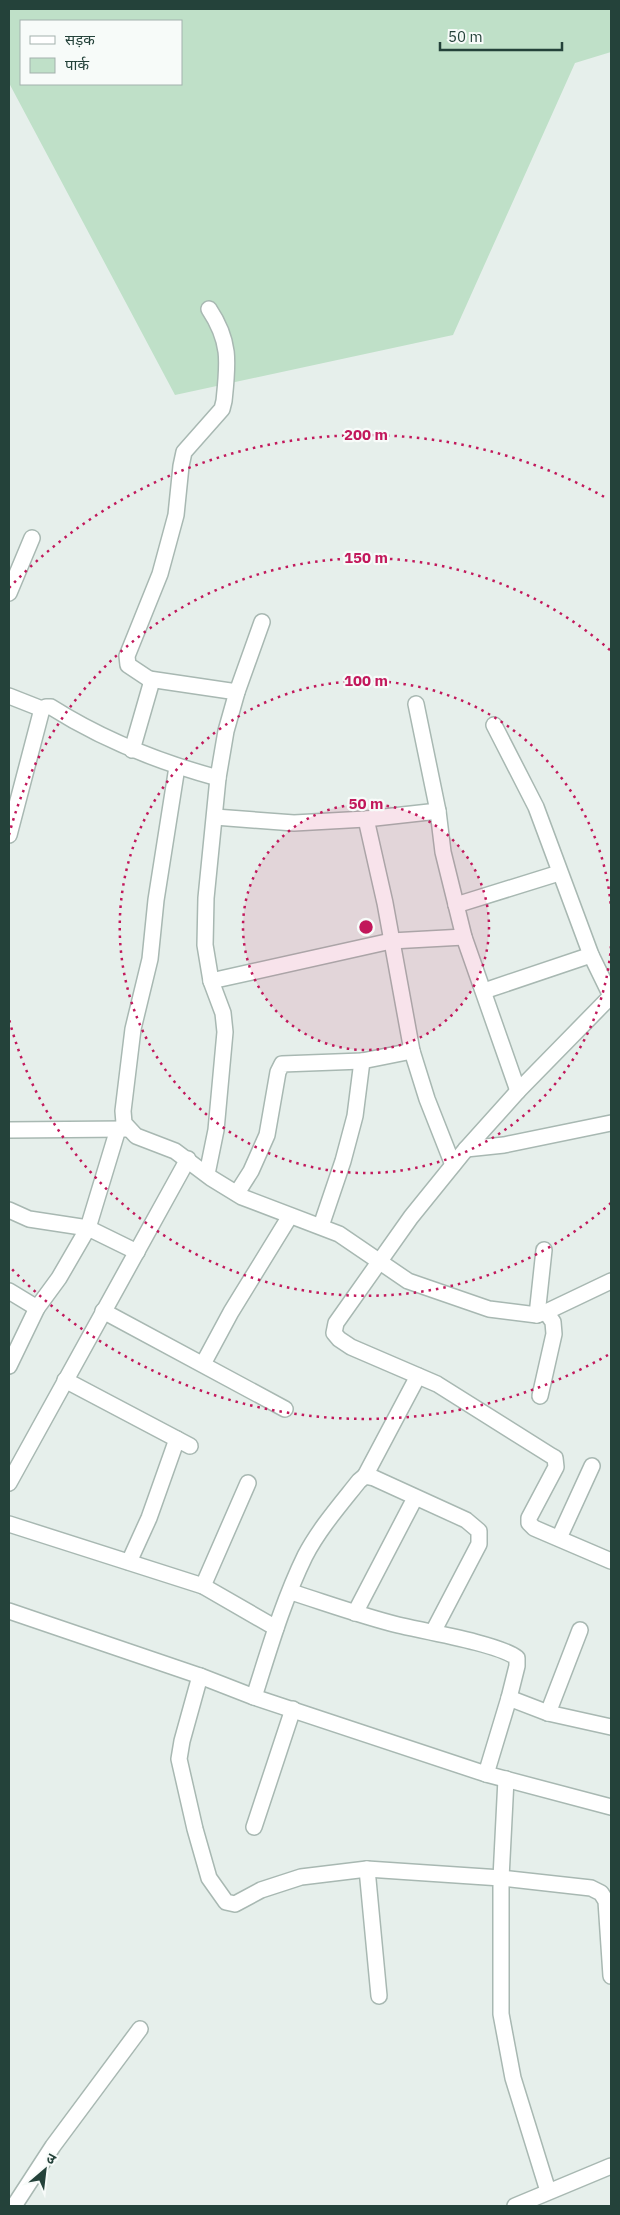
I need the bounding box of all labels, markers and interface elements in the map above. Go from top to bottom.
legend [20,20,182,85]
scale bar [440,20,562,52]
text: 50 m [448,27,483,46]
text: सड़क [65,30,95,49]
text: पार्क [65,55,89,74]
text: 200 m [344,425,388,444]
text: 150 m [344,548,388,567]
text: 100 m [344,671,388,690]
text: 50 m [349,794,383,813]
centre of rings [357,918,375,936]
north arrow [20,2145,70,2195]
text: उ [43,2149,60,2169]

